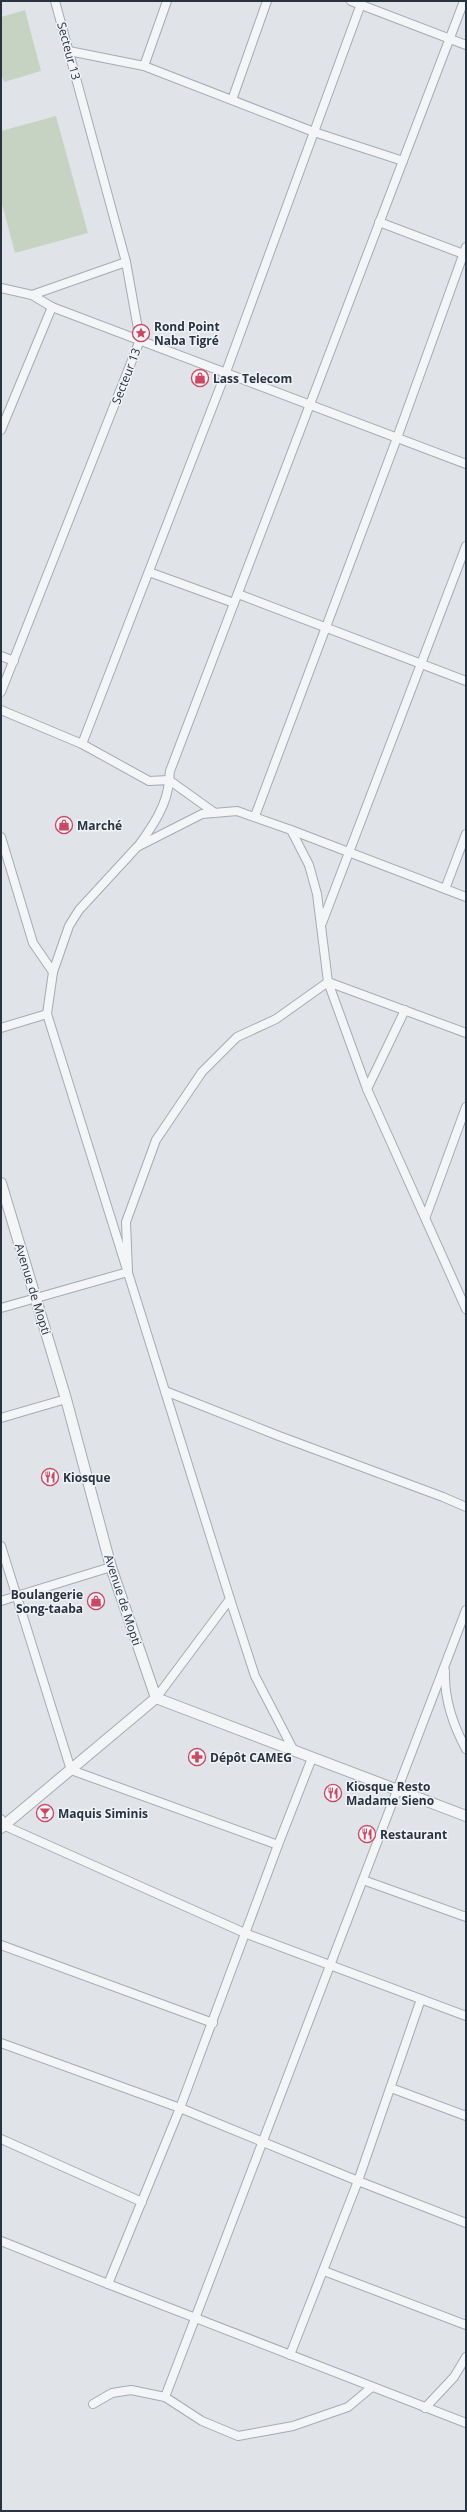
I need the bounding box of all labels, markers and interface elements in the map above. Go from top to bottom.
street label: Secteur 13 [53,20,85,82]
place label: Rond Point Naba Tigré [154,318,220,349]
place icon: Rond Point Naba Tigré [131,323,151,343]
street label: Secteur 13 [107,345,145,407]
shop icon: Lass Telecom [190,368,210,388]
place label: Lass Telecom [213,370,292,387]
shop icon: Marché [54,815,74,835]
place label: Marché [77,817,122,834]
street label: Avenue de Mopti [11,1241,55,1337]
restaurant icon: Kiosque [40,1467,60,1487]
place label: Kiosque [63,1469,111,1486]
street label: Avenue de Mopti [100,1552,146,1648]
place label: Boulangerie Song-taaba [11,1586,83,1617]
shop icon: Boulangerie Song-taaba [86,1591,106,1611]
pharmacy icon: Dépôt CAMEG [187,1747,207,1767]
place label: Dépôt CAMEG [210,1749,292,1766]
place label: Kiosque Resto Madame Sieno [346,1778,434,1809]
restaurant icon: Kiosque Resto Madame Sieno [323,1783,343,1803]
bar icon: Maquis Siminis [35,1803,55,1823]
place label: Maquis Siminis [58,1805,148,1822]
restaurant icon: Restaurant [357,1824,377,1844]
place label: Restaurant [380,1826,447,1843]

